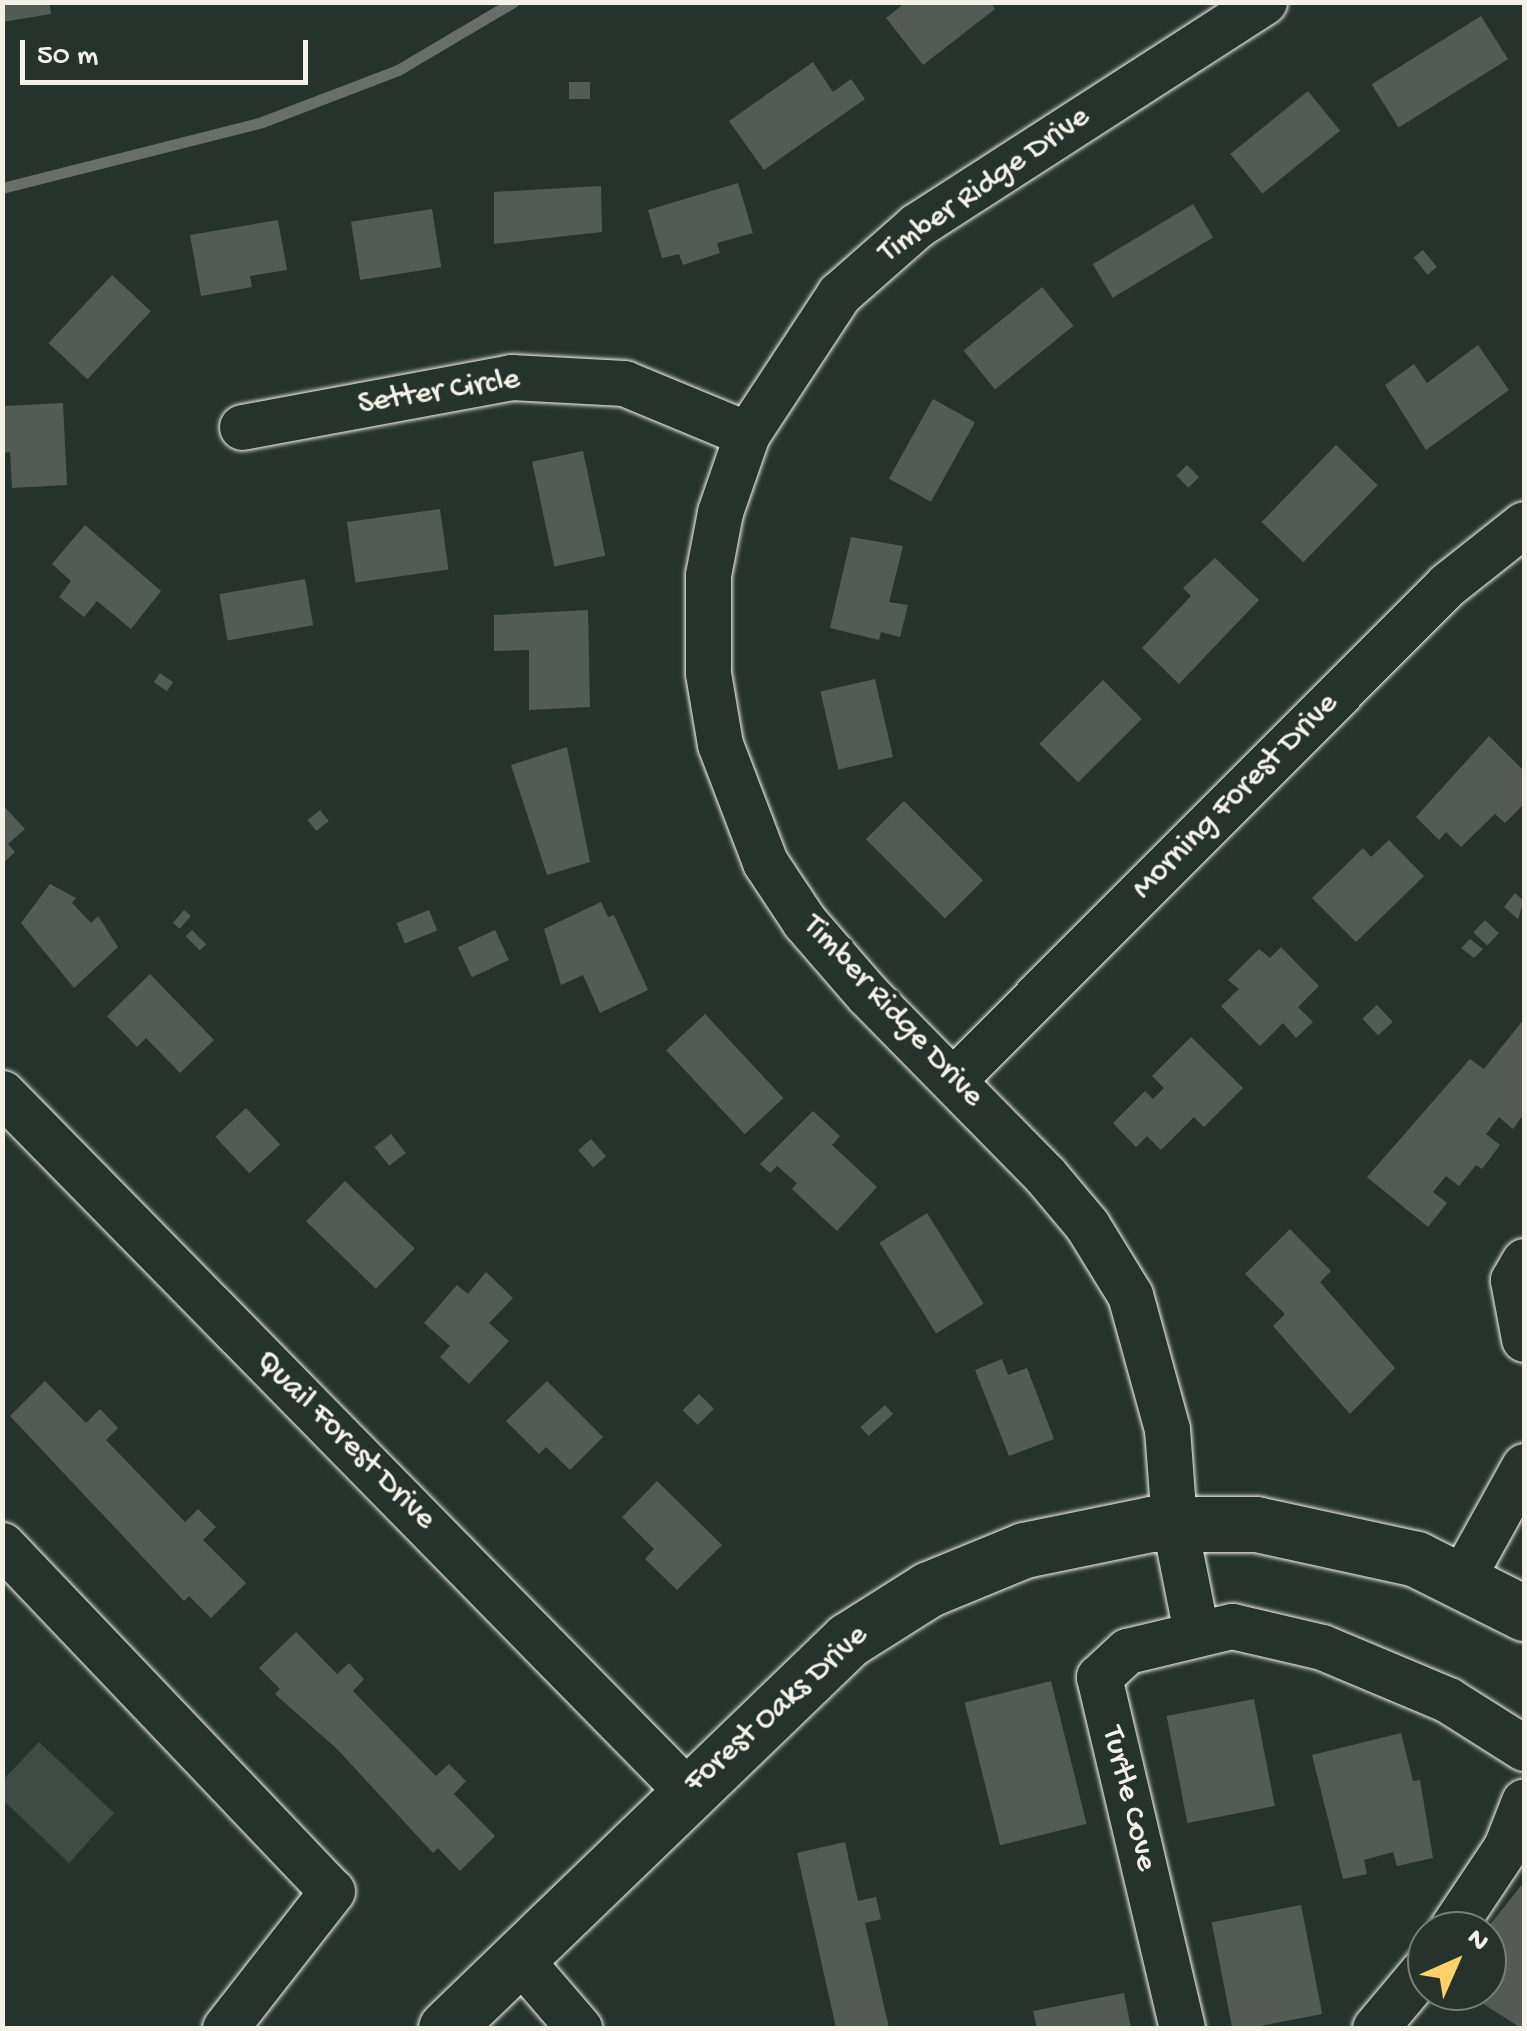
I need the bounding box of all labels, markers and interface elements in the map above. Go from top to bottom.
scale bar [25,20,312,82]
text: 50 m [37,40,98,75]
street label: Timber Ridge Drive [872,99,1098,273]
street label: Setter Circle [356,361,522,425]
street label: Morning Forest Drive [1125,686,1347,908]
street label: Timber Ridge Drive [793,908,991,1116]
street label: Quail Forest Drive [247,1343,443,1539]
street label: Forest Oaks Drive [677,1618,877,1802]
street label: Turtle Cove [1092,1723,1164,1875]
north arrow [1407,1911,1507,2011]
text: N [1459,1923,1495,1959]

